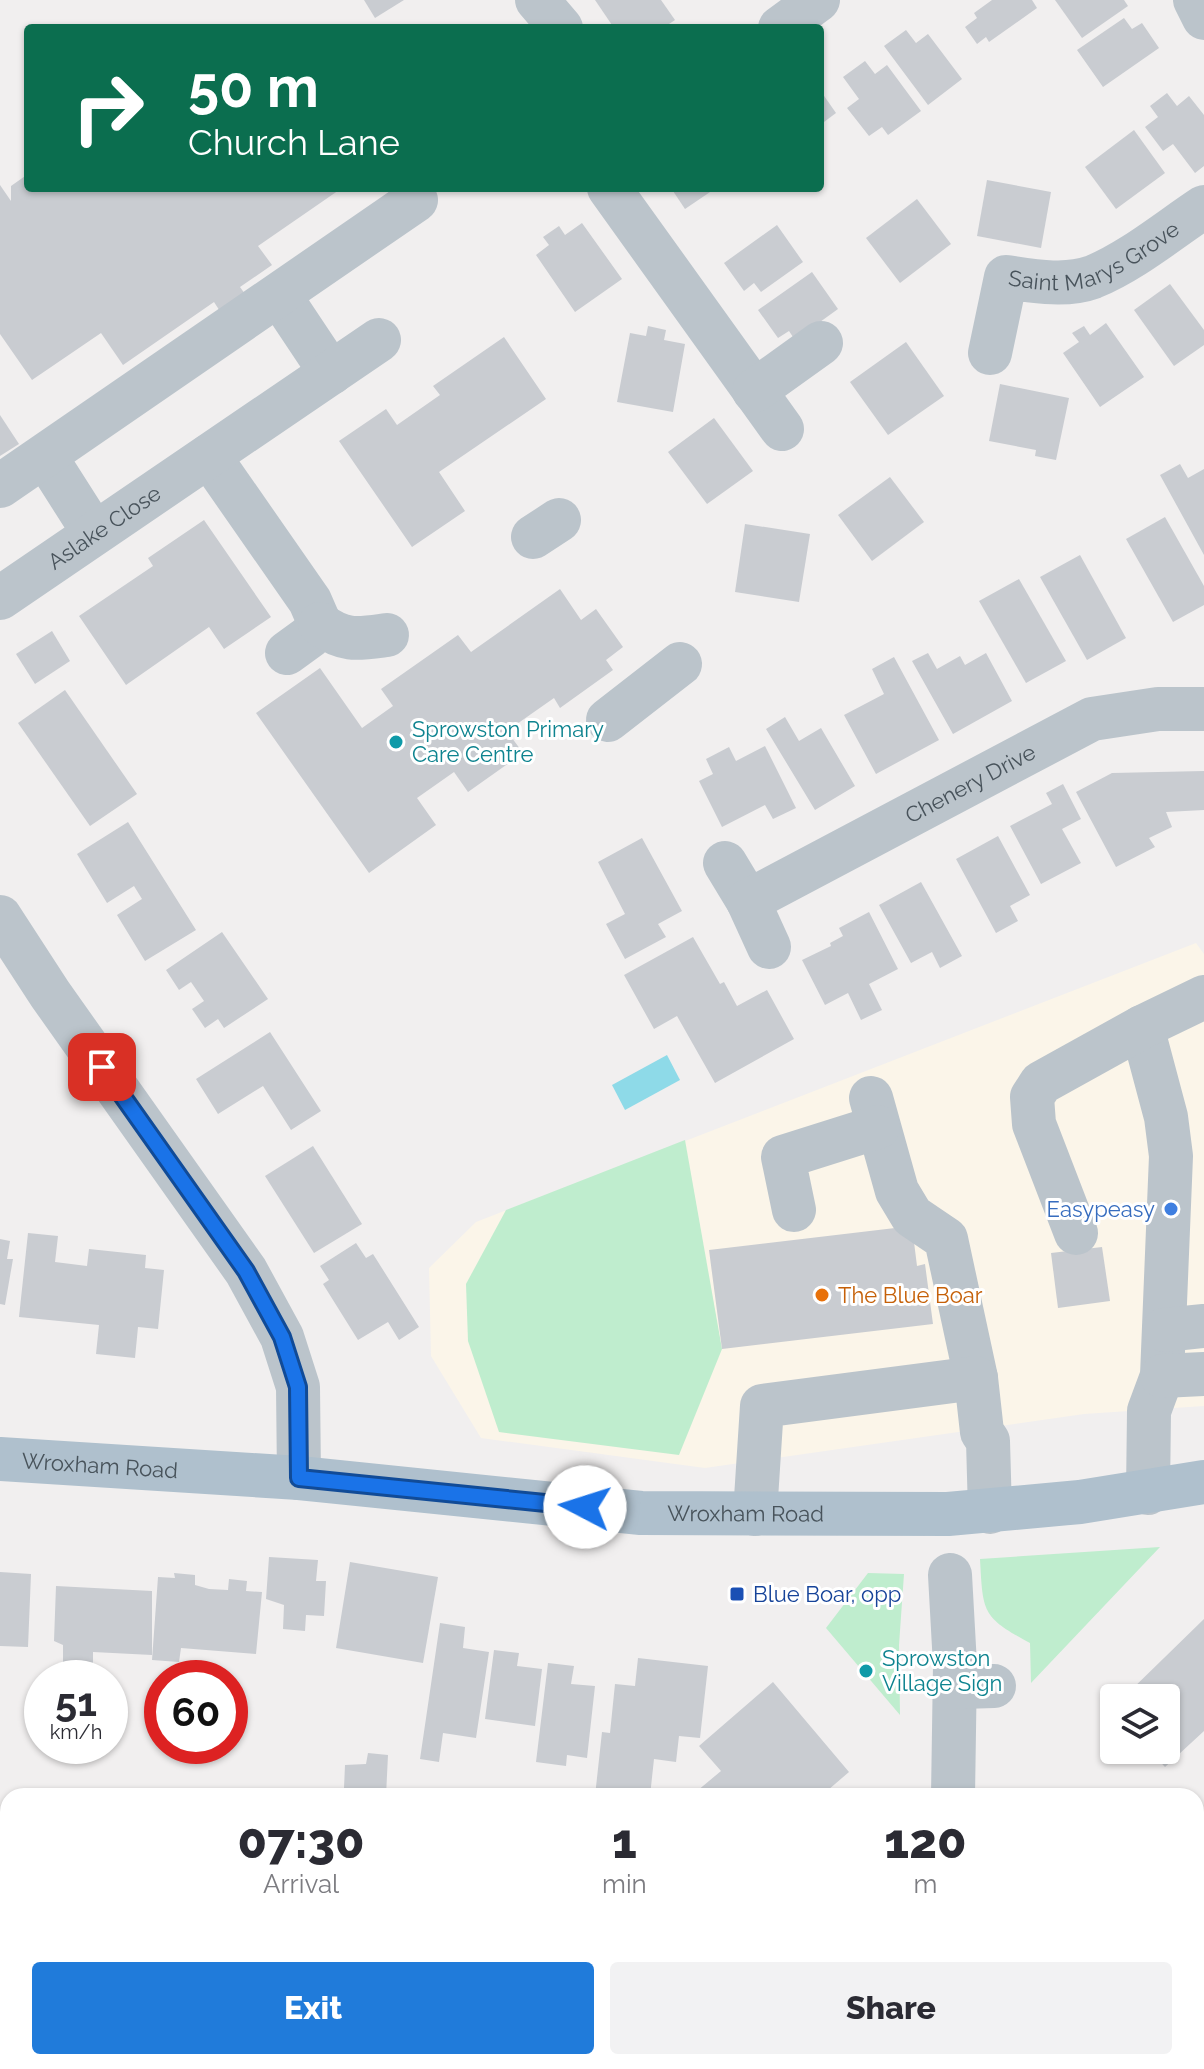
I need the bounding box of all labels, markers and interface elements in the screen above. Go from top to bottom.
text: 50 m [188,54,319,120]
icon: right [56,56,160,160]
text: Church Lane [188,121,400,163]
street label: Saint Marys Grove [1007,215,1184,296]
street label: Aslake Close [43,480,166,575]
place label: Sprowston Primary Care Centre [412,716,604,767]
marker: Sprowston Primary Care Centre [387,733,405,751]
street label: Chenery Drive [901,738,1040,829]
pin [68,1033,136,1101]
icon: arrive [80,1045,124,1089]
place label: Easypeasy [1047,1196,1155,1222]
marker: Easypeasy [1162,1200,1180,1218]
place label: The Blue Boar [838,1282,983,1308]
marker: The Blue Boar [813,1286,831,1304]
street label: Wroxham Road [21,1447,179,1483]
position arrow [543,1465,627,1549]
street label: Wroxham Road [667,1500,824,1527]
place label: Blue Boar, opp [753,1581,901,1607]
marker: Blue Boar, opp [728,1585,746,1603]
place label: Sprowston Village Sign [882,1645,1002,1696]
speed limit sign: 60 [144,1660,248,1764]
marker: Sprowston Village Sign [857,1662,875,1680]
text: 51 [55,1678,97,1725]
map controls [1100,1684,1180,1764]
button: layers [1100,1684,1180,1764]
text: km/h [50,1720,102,1744]
text: 07:30 [238,1813,365,1869]
text: 1 [612,1813,637,1869]
text: 120 [884,1813,966,1869]
text: Arrival [263,1869,339,1899]
text: min [602,1869,647,1899]
text: m [913,1869,937,1899]
button: Exit [32,1962,594,2054]
button: Share [610,1962,1172,2054]

